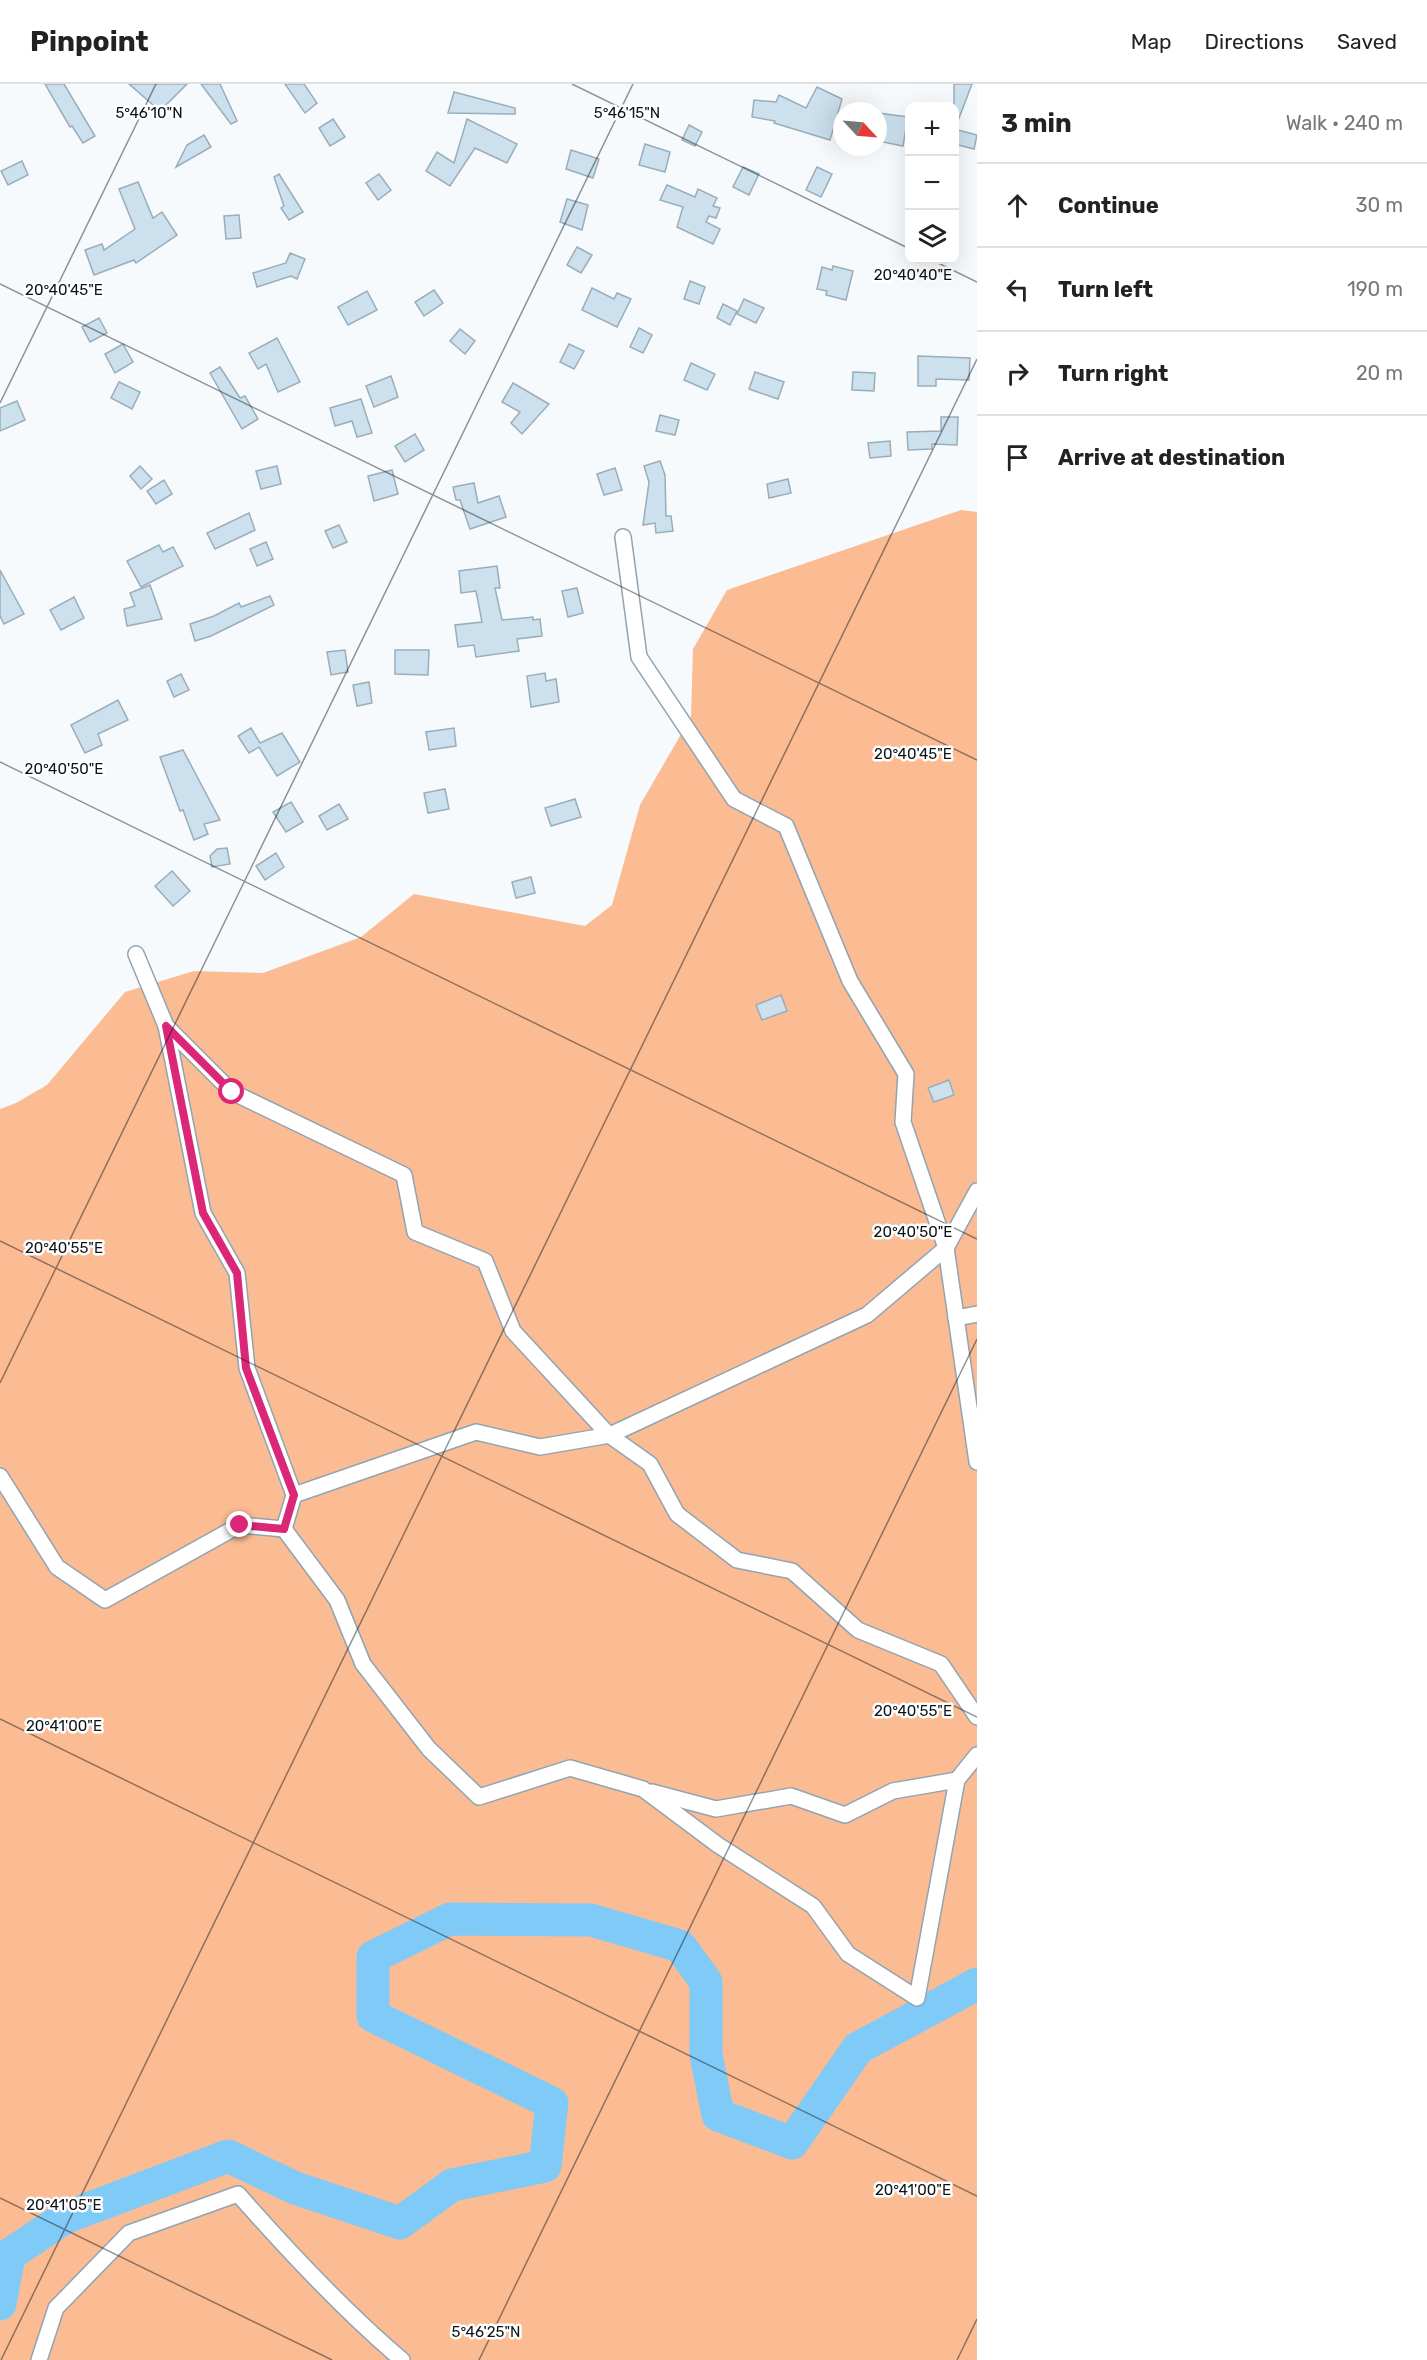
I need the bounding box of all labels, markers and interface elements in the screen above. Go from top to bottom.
text: Pinpoint [30,25,149,58]
text: Map [1131,29,1172,54]
text: Directions [1205,29,1304,54]
text: Saved [1337,29,1397,54]
north arrow [833,102,887,156]
map controls [905,102,959,264]
button: + [905,102,959,156]
text: 5°46'10"N [115,104,183,122]
text: 5°46'15"N [594,104,660,122]
text: 3 min [1001,108,1072,139]
text: Walk · 240 m [1286,111,1403,135]
button: − [905,156,959,210]
icon: ahead [1001,189,1034,222]
text: Continue [1058,192,1159,219]
text: 30 m [1356,193,1403,217]
button: layers [905,210,959,264]
text: 20°40'40"E [874,266,952,284]
icon: left [1001,273,1034,306]
text: Turn left [1058,276,1153,303]
text: 190 m [1347,277,1403,301]
text: 20°40'45"E [25,281,103,299]
icon: right [1001,357,1034,390]
text: Turn right [1058,360,1168,387]
text: 20 m [1356,361,1403,385]
icon: arrive [1001,441,1034,474]
text: Arrive at destination [1058,444,1285,471]
text: 20°40'45"E [874,745,952,763]
text: 20°40'50"E [25,760,103,778]
route start [218,1078,244,1104]
text: 20°40'50"E [874,1223,952,1241]
text: 20°40'55"E [25,1239,103,1257]
route end [226,1511,252,1537]
text: 20°40'55"E [874,1702,952,1720]
text: 20°41'00"E [26,1717,102,1735]
text: 20°41'00"E [875,2181,951,2199]
text: 20°41'05"E [26,2196,102,2214]
text: 5°46'25"N [452,2323,520,2341]

